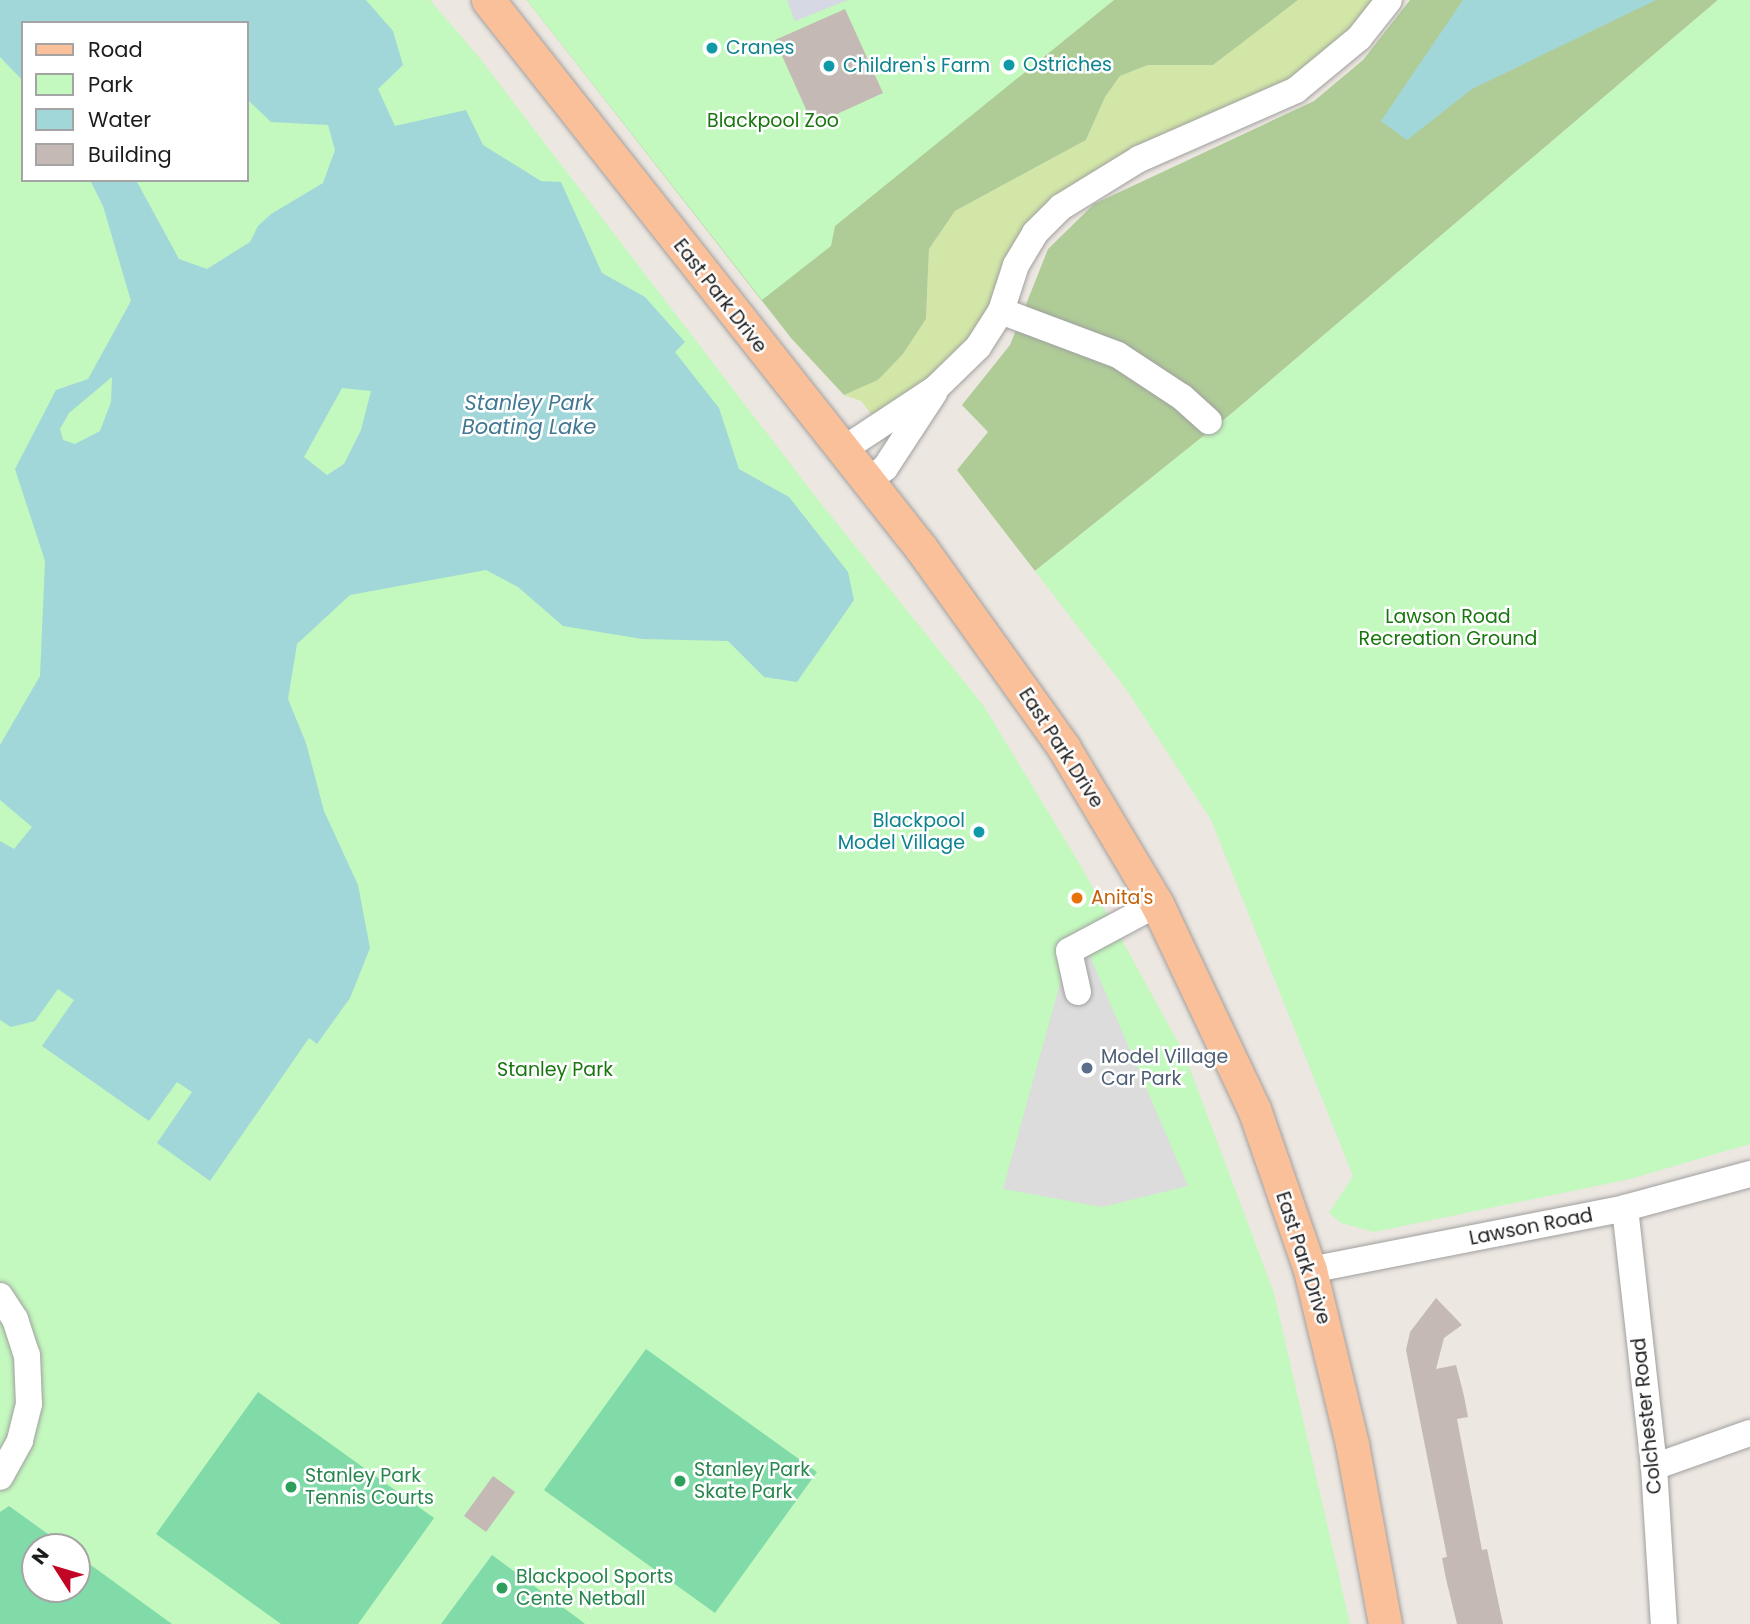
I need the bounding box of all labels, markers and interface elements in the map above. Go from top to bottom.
legend [21,21,248,182]
text: Road [88,35,143,64]
place label: Cranes [726,37,794,59]
marker: Cranes [704,40,720,56]
place label: Ostriches [1023,54,1112,76]
place label: Children's Farm [843,55,990,77]
marker: Ostriches [1001,57,1017,73]
marker: Children's Farm [821,58,837,74]
text: Park [88,70,133,99]
text: Water [88,105,151,134]
park label: Blackpool Zoo [707,110,839,132]
text: Building [88,140,172,169]
street label: East Park Drive [669,235,771,357]
water label: Stanley Park Boating Lake [462,390,596,440]
park label: Lawson Road Recreation Ground [1359,606,1537,650]
street label: East Park Drive [1014,684,1108,812]
place label: Blackpool Model Village [838,810,965,854]
marker: Blackpool Model Village [971,824,987,840]
place label: Anita's [1091,887,1153,909]
marker: Anita's [1069,890,1085,906]
place label: Model Village Car Park [1101,1046,1228,1090]
park label: Stanley Park [497,1059,613,1081]
marker: Model Village Car Park [1079,1060,1095,1076]
street label: East Park Drive [1271,1189,1335,1327]
street label: Lawson Road [1467,1204,1595,1250]
street label: Colchester Road [1627,1337,1667,1495]
place label: Stanley Park Skate Park [694,1459,810,1503]
place label: Stanley Park Tennis Courts [305,1465,434,1509]
marker: Stanley Park Skate Park [672,1473,688,1489]
marker: Stanley Park Tennis Courts [283,1479,299,1495]
north arrow [21,1533,91,1603]
text: N [25,1542,56,1570]
place label: Blackpool Sports Cente Netball [516,1566,673,1610]
marker: Blackpool Sports Cente Netball [494,1580,510,1596]

